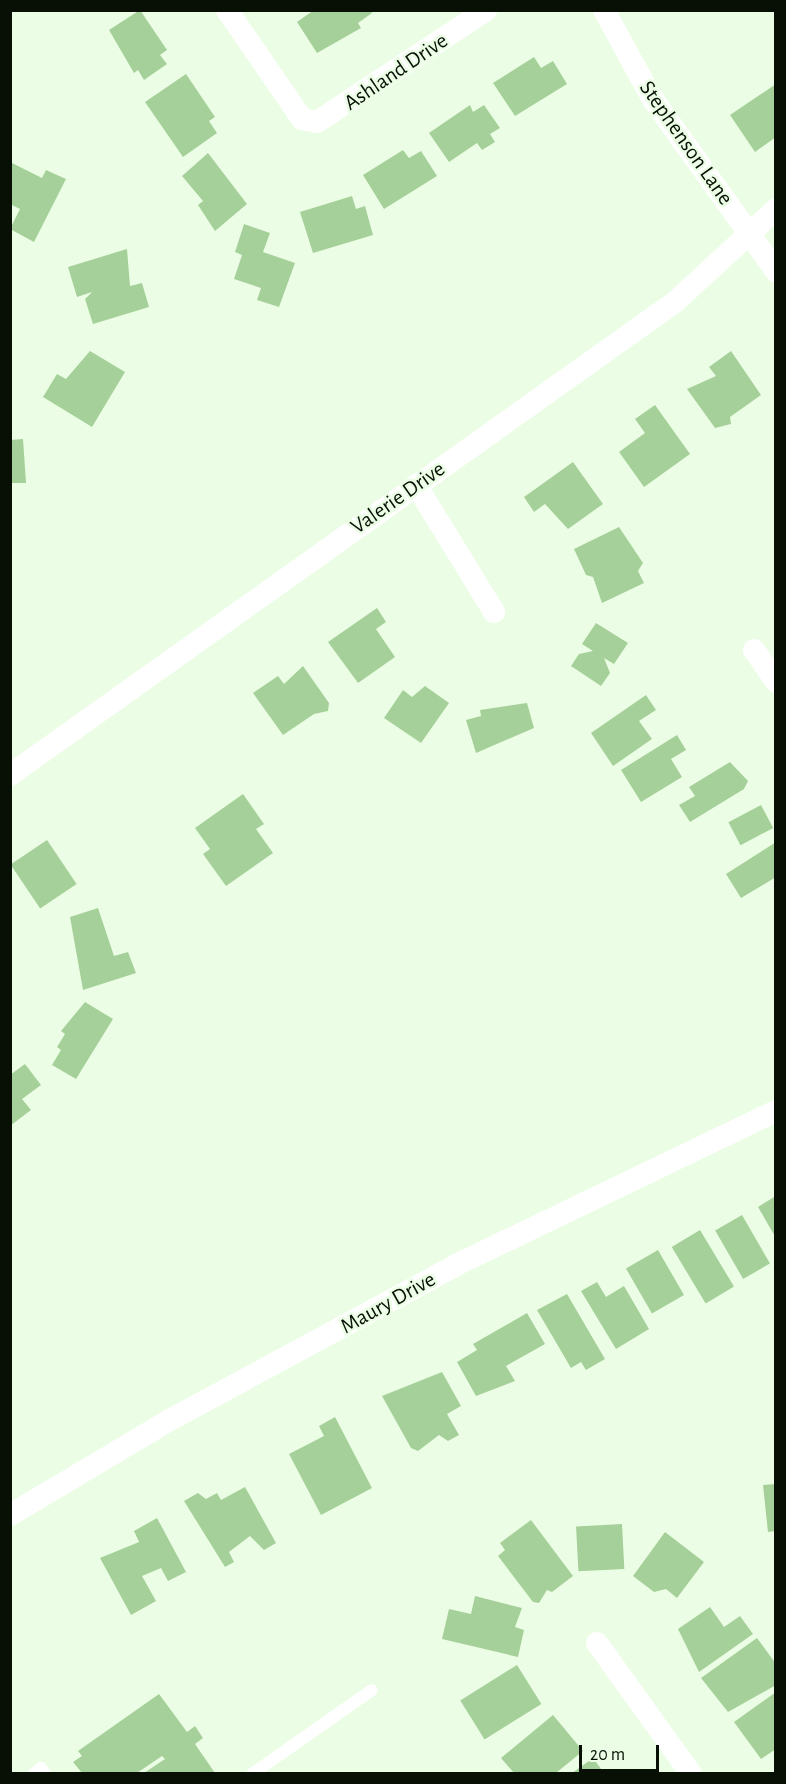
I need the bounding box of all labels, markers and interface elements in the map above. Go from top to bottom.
street label: Ashland Drive [339,28,453,116]
street label: Stephenson Lane [633,76,739,210]
street label: Valerie Drive [346,456,450,540]
street label: Maury Drive [336,1266,440,1340]
scale bar [582,1733,662,1771]
text: 20 m [590,1746,625,1764]

